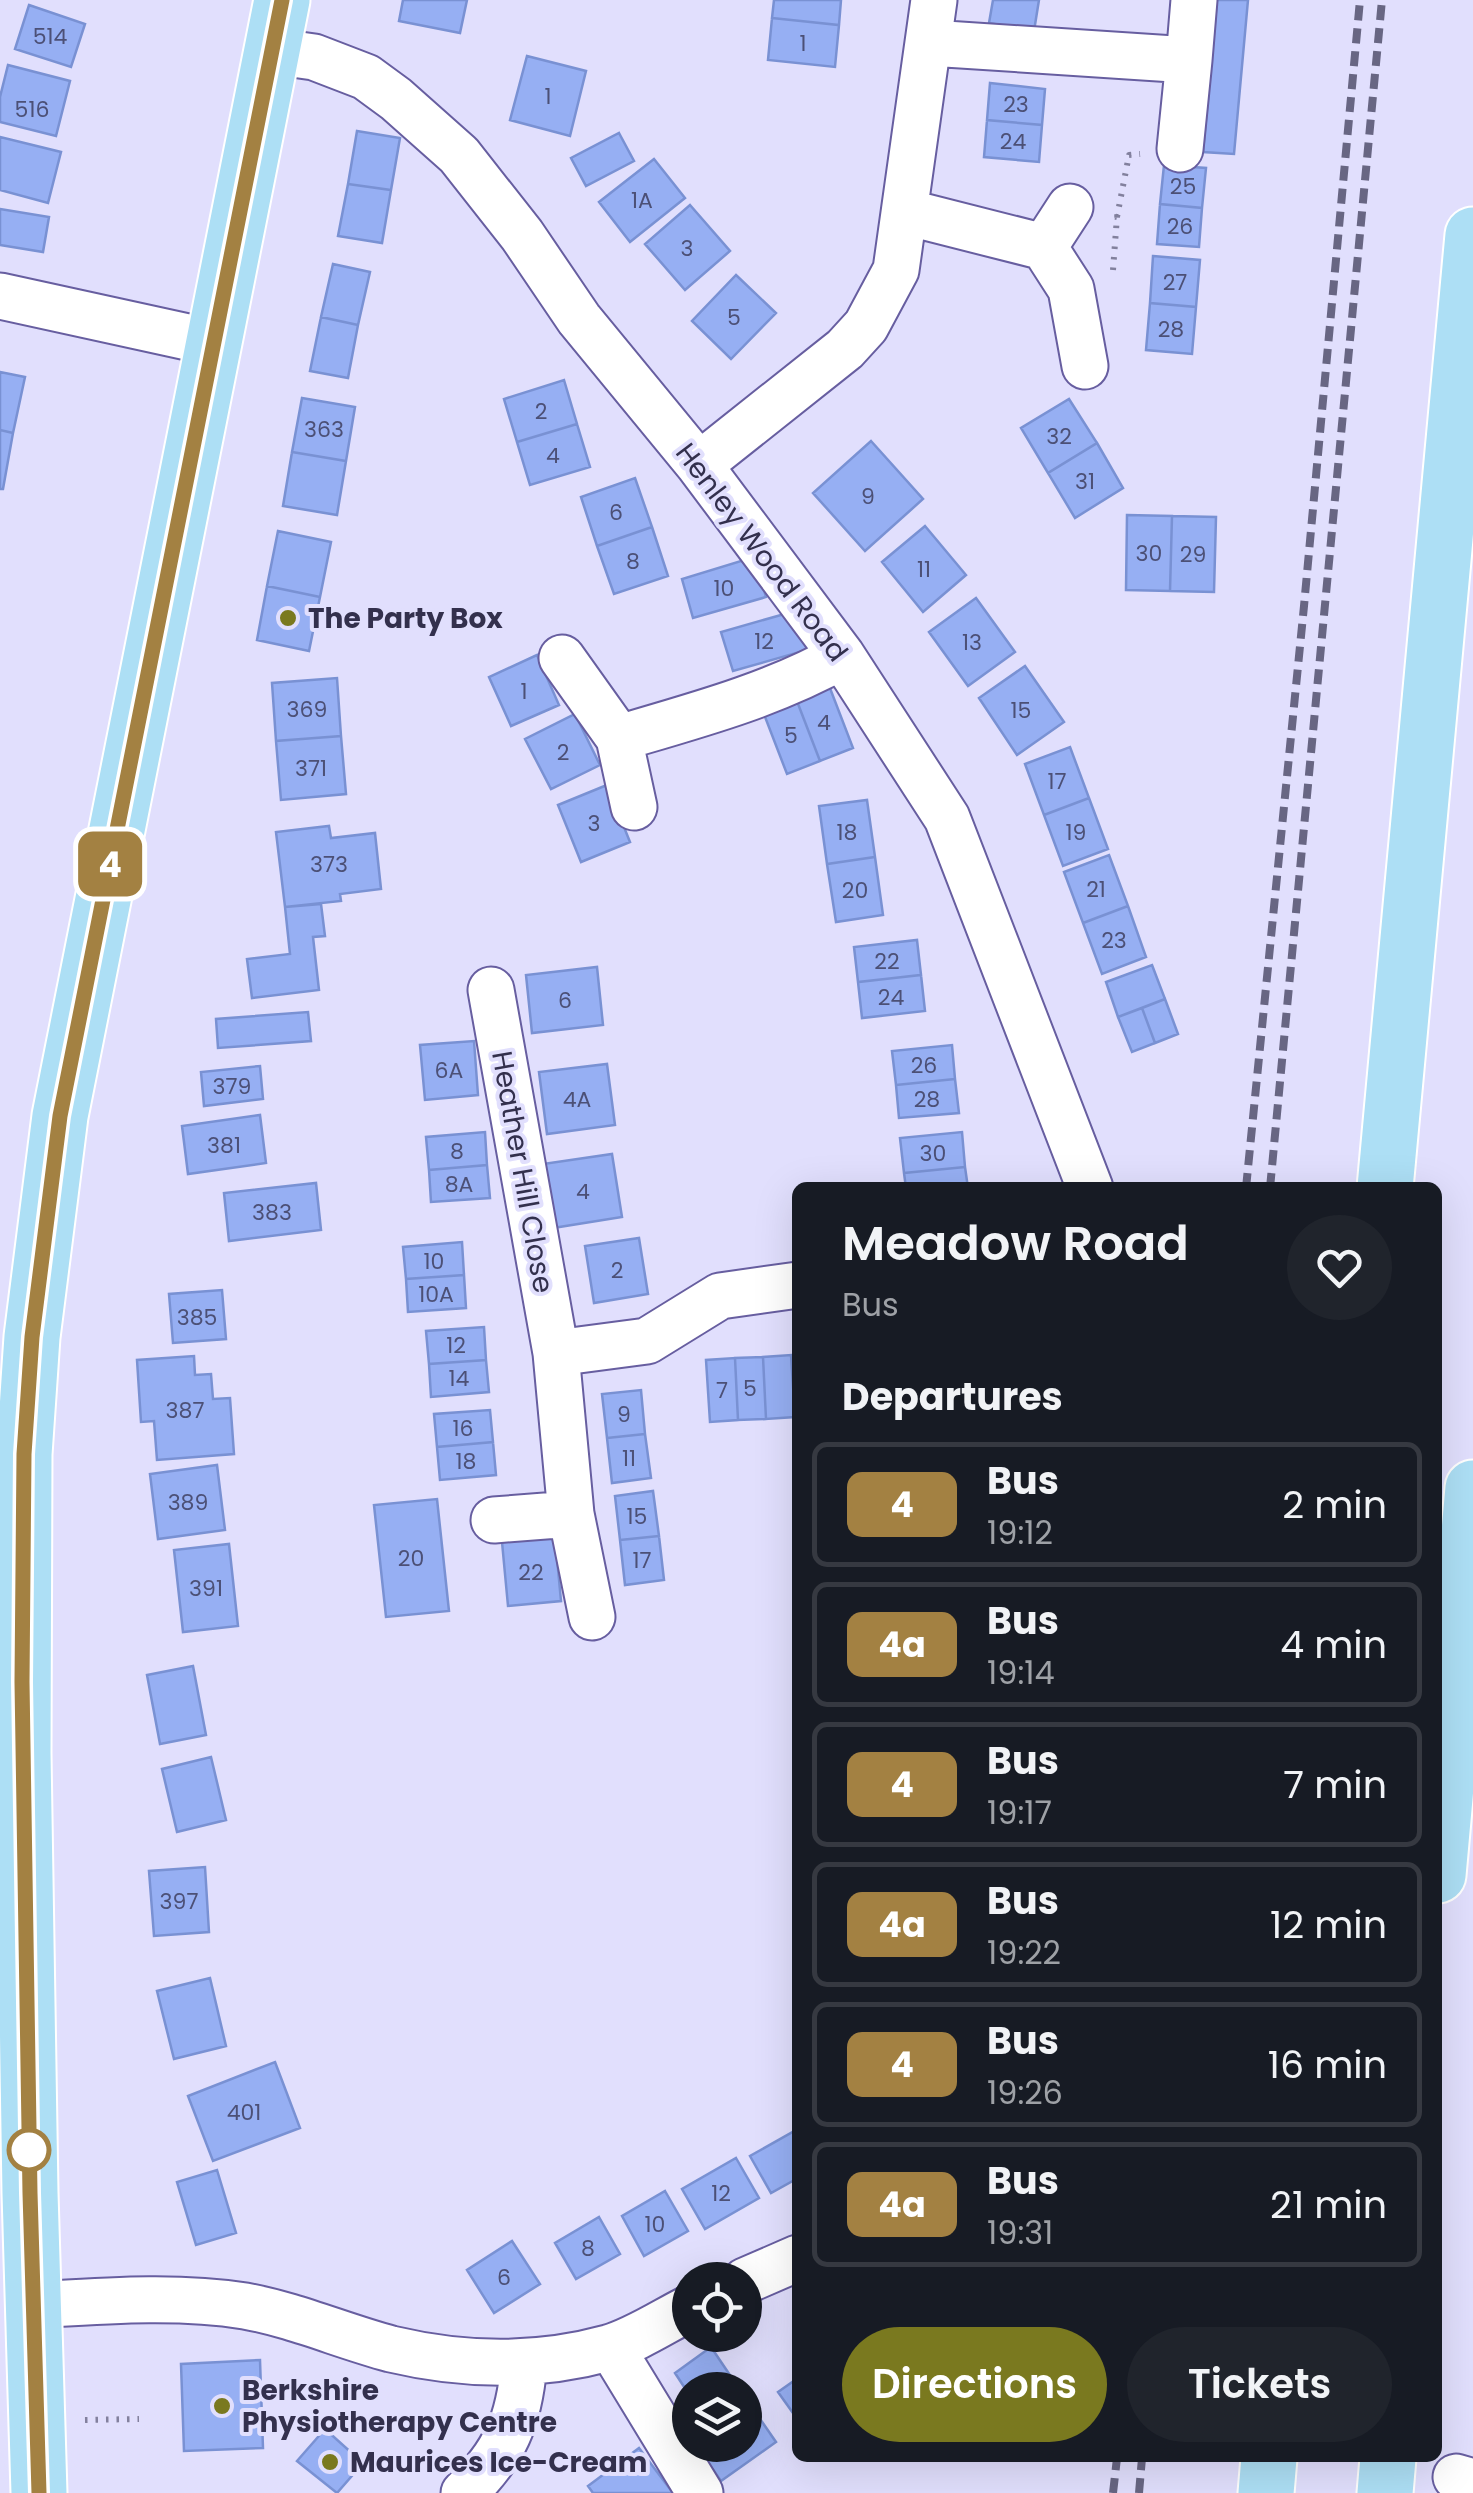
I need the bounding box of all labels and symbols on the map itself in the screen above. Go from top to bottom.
house number: 514 [33,21,68,52]
house number: 1 [799,28,807,59]
house number: 1 [544,81,552,112]
house number: 23 [1003,89,1029,120]
house number: 516 [15,94,49,125]
house number: 24 [1000,126,1026,157]
house number: 25 [1170,171,1196,202]
house number: 1A [631,185,653,216]
house number: 26 [1167,211,1193,242]
house number: 3 [681,233,693,264]
house number: 27 [1163,267,1187,298]
house number: 5 [727,302,741,333]
house number: 28 [1158,314,1184,345]
house number: 2 [535,396,547,427]
house number: 363 [304,414,344,445]
house number: 32 [1046,421,1072,452]
street label: Henley Wood Road [666,435,857,670]
house number: 4 [546,440,560,471]
house number: 31 [1075,466,1095,497]
house number: 9 [861,481,875,512]
house number: 6 [609,497,623,528]
house number: 30 [1136,538,1162,569]
house number: 29 [1180,539,1206,570]
house number: 8 [626,546,640,577]
house number: 11 [917,554,931,585]
house number: 10 [714,573,734,604]
place label: The Party Box [308,599,503,638]
marker: The Party Box [277,607,299,629]
house number: 12 [754,626,774,657]
house number: 13 [962,627,982,658]
house number: 1 [520,676,528,707]
house number: 369 [287,694,327,725]
house number: 15 [1011,695,1031,726]
house number: 4 [817,707,831,738]
house number: 5 [784,720,798,751]
house number: 2 [557,737,569,768]
house number: 371 [295,753,327,784]
house number: 17 [1047,766,1067,797]
house number: 3 [588,808,600,839]
house number: 18 [837,817,857,848]
house number: 19 [1066,817,1086,848]
line badge: 4 [78,832,142,896]
house number: 373 [310,849,348,880]
house number: 21 [1086,874,1106,905]
house number: 20 [842,875,868,906]
house number: 23 [1101,925,1127,956]
house number: 22 [874,946,900,977]
house number: 24 [878,982,904,1013]
house number: 6 [558,985,572,1016]
street label: Heather Hill Close [482,1048,563,1296]
house number: 26 [911,1050,937,1081]
house number: 6A [435,1055,464,1086]
house number: 379 [213,1071,251,1102]
house number: 4A [563,1084,592,1115]
house number: 28 [914,1084,940,1115]
house number: 381 [207,1130,241,1161]
house number: 8 [450,1136,464,1167]
house number: 30 [920,1138,946,1169]
house number: 8A [445,1169,474,1200]
house number: 4 [576,1176,590,1207]
house number: 383 [252,1197,292,1228]
house number: 10 [424,1246,444,1277]
house number: 2 [611,1255,623,1286]
house number: 10A [418,1279,454,1310]
house number: 385 [177,1302,217,1333]
house number: 12 [446,1330,466,1361]
house number: 14 [449,1363,470,1394]
house number: 5 [743,1373,757,1404]
house number: 7 [716,1375,728,1406]
house number: 387 [166,1395,204,1426]
house number: 9 [617,1399,631,1430]
house number: 16 [452,1413,474,1444]
house number: 11 [622,1443,636,1474]
house number: 18 [456,1446,476,1477]
house number: 389 [168,1487,208,1518]
house number: 15 [627,1501,647,1532]
house number: 20 [398,1543,424,1574]
house number: 17 [632,1545,652,1576]
house number: 22 [518,1557,544,1588]
house number: 391 [189,1573,223,1604]
house number: 397 [160,1886,198,1917]
house number: 401 [227,2097,261,2128]
unlabelled marker [8,2129,50,2171]
house number: 12 [711,2178,731,2209]
house number: 10 [645,2209,665,2240]
house number: 8 [581,2233,595,2264]
house number: 6 [497,2262,511,2293]
place label: Berkshire Physiotherapy Centre [242,2371,557,2442]
marker: Berkshire Physiotherapy Centre [211,2395,233,2417]
place label: Maurices Ice-Cream [350,2443,648,2482]
marker: Maurices Ice-Cream [319,2451,341,2473]

